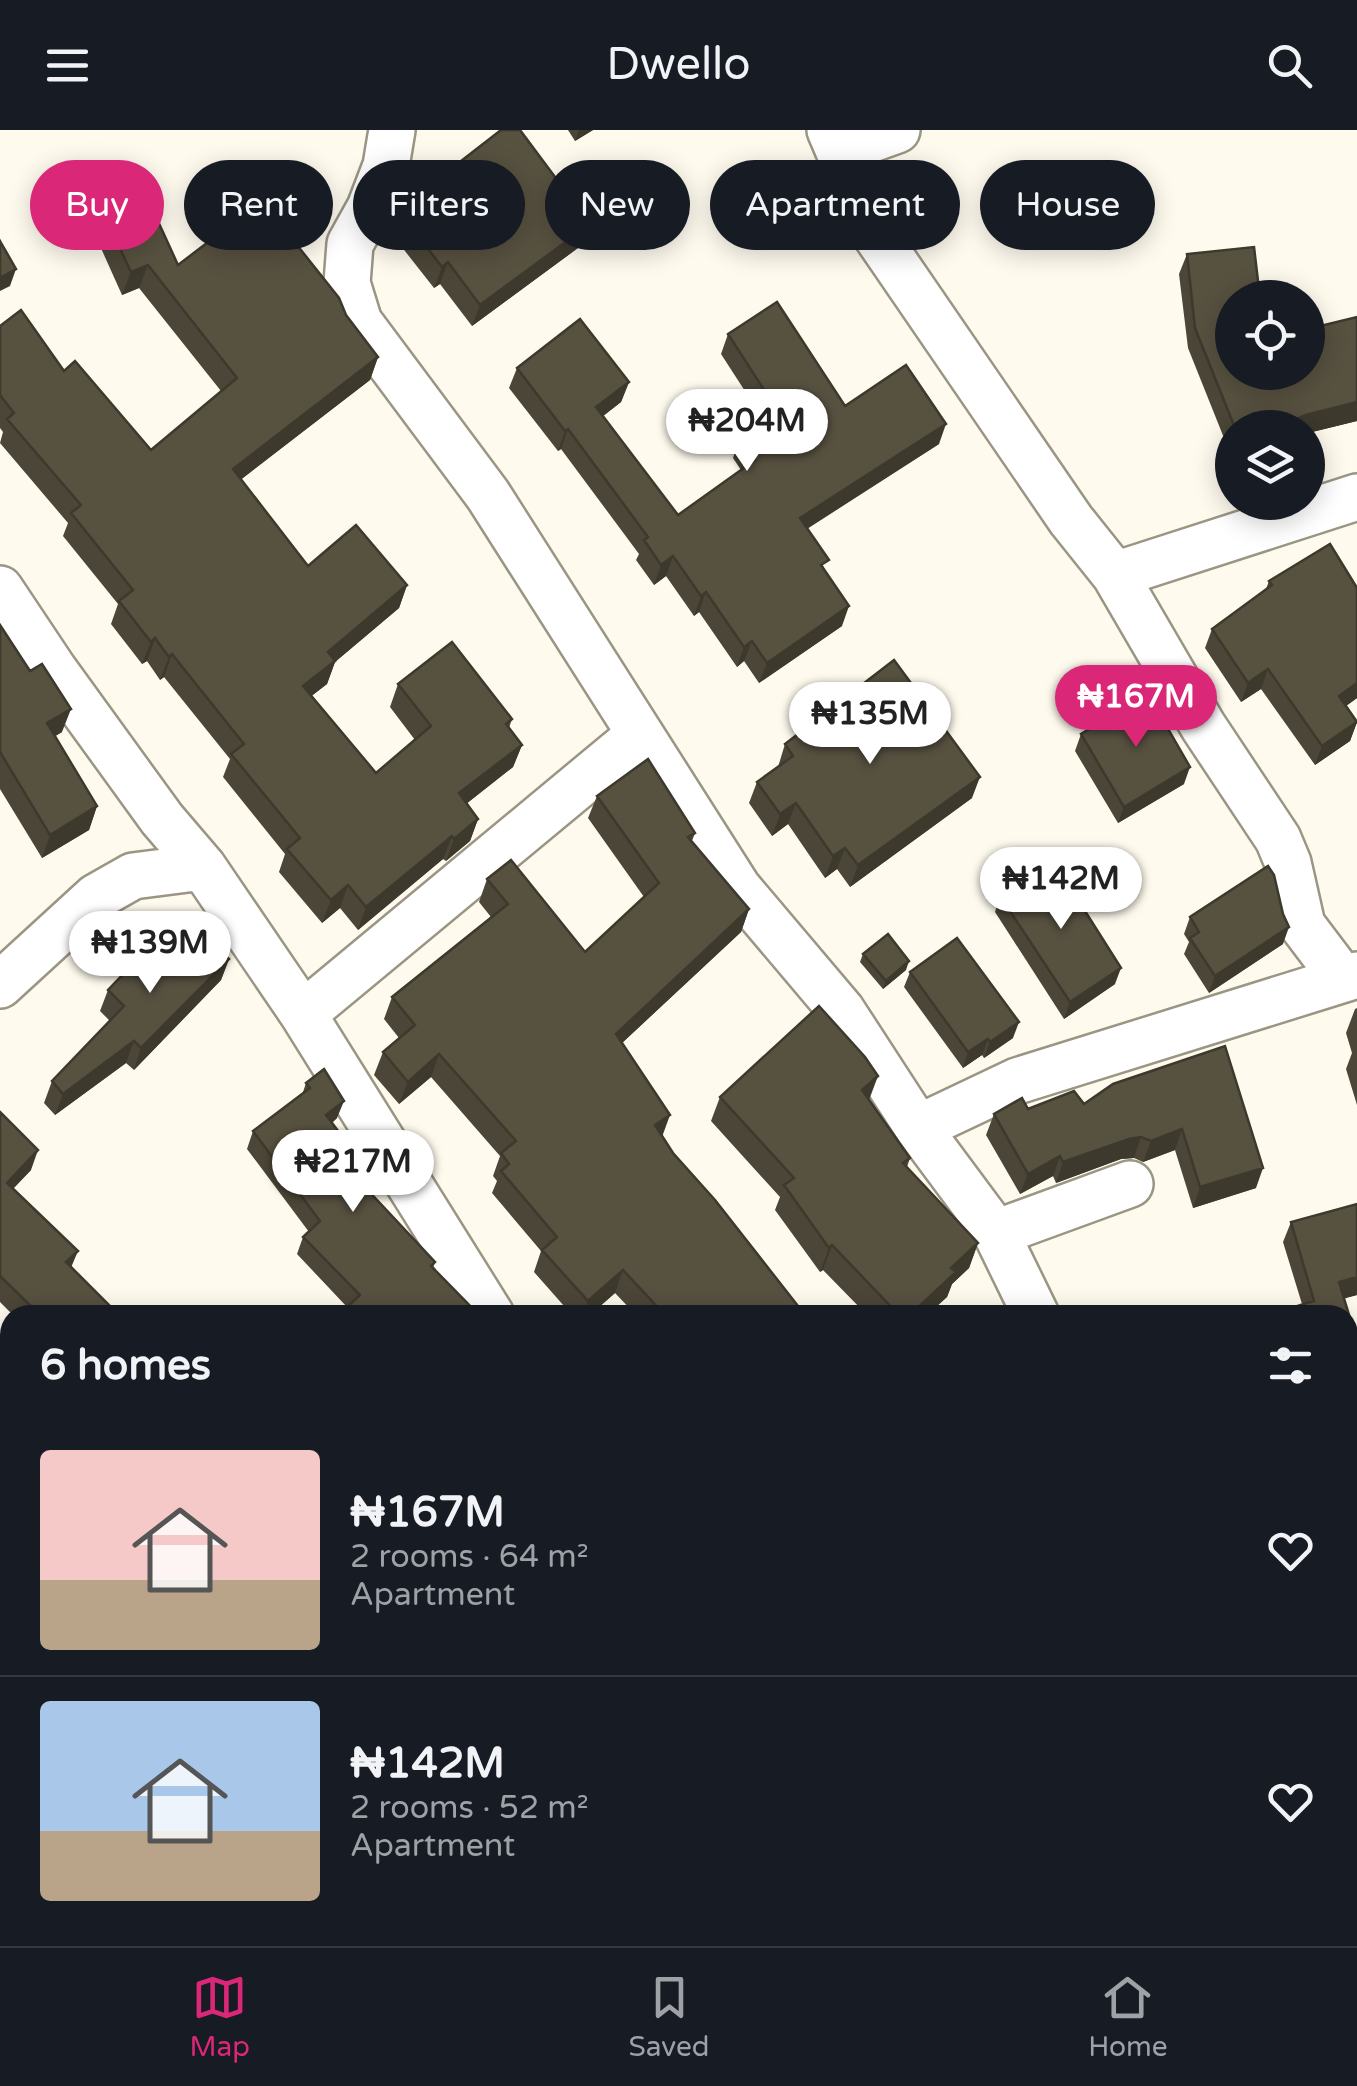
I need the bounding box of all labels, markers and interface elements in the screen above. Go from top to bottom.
icon: menu [40,38,95,93]
text: Dwello [606,38,751,92]
icon: search [1262,38,1317,93]
chip: Buy [30,160,164,250]
chip: Rent [184,160,333,250]
chip: Filters [353,160,525,250]
chip: New [545,160,690,250]
chip: Apartment [710,160,960,250]
chip: House [980,160,1155,250]
map controls [1215,280,1325,520]
button: locate [1215,280,1325,390]
pin: ₦204M [677,389,817,474]
text: ₦204M [688,402,806,440]
button: layers [1215,410,1325,520]
pin: ₦167M [1066,665,1206,750]
text: ₦167M [1077,678,1195,716]
pin: ₦135M [800,682,940,767]
text: ₦135M [811,695,929,733]
pin: ₦142M [991,847,1131,932]
text: ₦142M [1002,860,1120,898]
pin: ₦139M [80,911,220,996]
text: ₦139M [91,924,209,962]
pin: ₦217M [283,1130,423,1215]
text: ₦217M [294,1143,412,1181]
icon: filters [1263,1338,1318,1393]
text: 6 homes [40,1340,211,1391]
text: ₦167M [350,1487,505,1538]
icon: home [120,1490,240,1610]
icon: heart [1263,1523,1318,1578]
text: 2 rooms · 64 m² [350,1538,589,1576]
text: Apartment [350,1576,515,1614]
text: ₦142M [350,1738,505,1789]
icon: home [120,1741,240,1861]
icon: heart [1263,1774,1318,1829]
text: 2 rooms · 52 m² [350,1789,589,1827]
text: Apartment [350,1827,515,1865]
tab: Map [189,1970,250,2064]
tab: Saved [629,1970,710,2064]
tab: Home [1088,1970,1168,2064]

